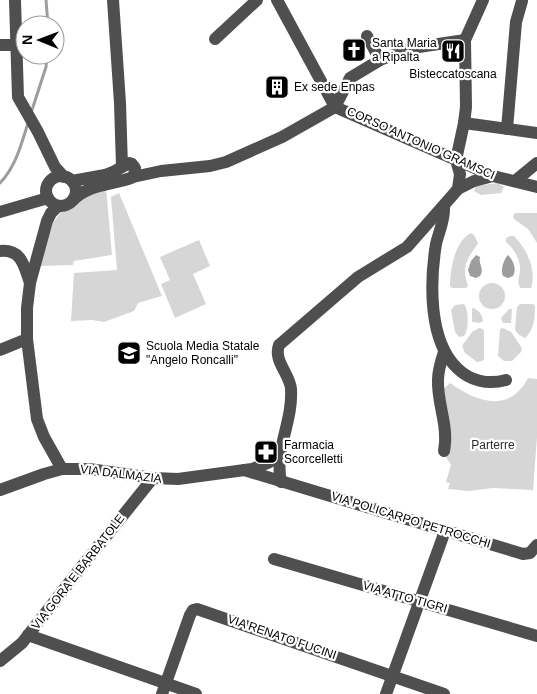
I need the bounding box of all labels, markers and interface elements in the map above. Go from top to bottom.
north arrow [15,15,65,65]
text: N [19,35,35,45]
place label: Santa Maria a Ripalta [372,36,437,64]
church icon: Santa Maria a Ripalta [341,37,367,63]
restaurant icon: Bisteccatoscana [440,38,466,64]
place label: Bisteccatoscana [409,67,497,81]
building icon: Ex sede Enpas [264,74,290,100]
place label: Ex sede Enpas [294,80,375,94]
street label: CORSO ANTONIO GRAMSCI [345,104,497,182]
place label: Scuola Media Statale "Angelo Roncalli" [146,339,260,367]
school or university icon: Scuola Media Statale "Angelo Roncalli" [116,340,142,366]
place label: Farmacia Scorcelletti [284,438,343,466]
park label: Parterre [471,438,515,452]
pharmacy icon: Farmacia Scorcelletti [253,439,279,465]
street label: VIA DALMAZIA [79,462,163,486]
street label: VIA POLICARPO PETROCCHI [330,489,492,551]
street label: VIA GORA E BARBATOLE [29,512,127,632]
street label: VIA ATTO TIGRI [361,578,449,616]
street label: VIA RENATO FUCINI [226,612,338,662]

